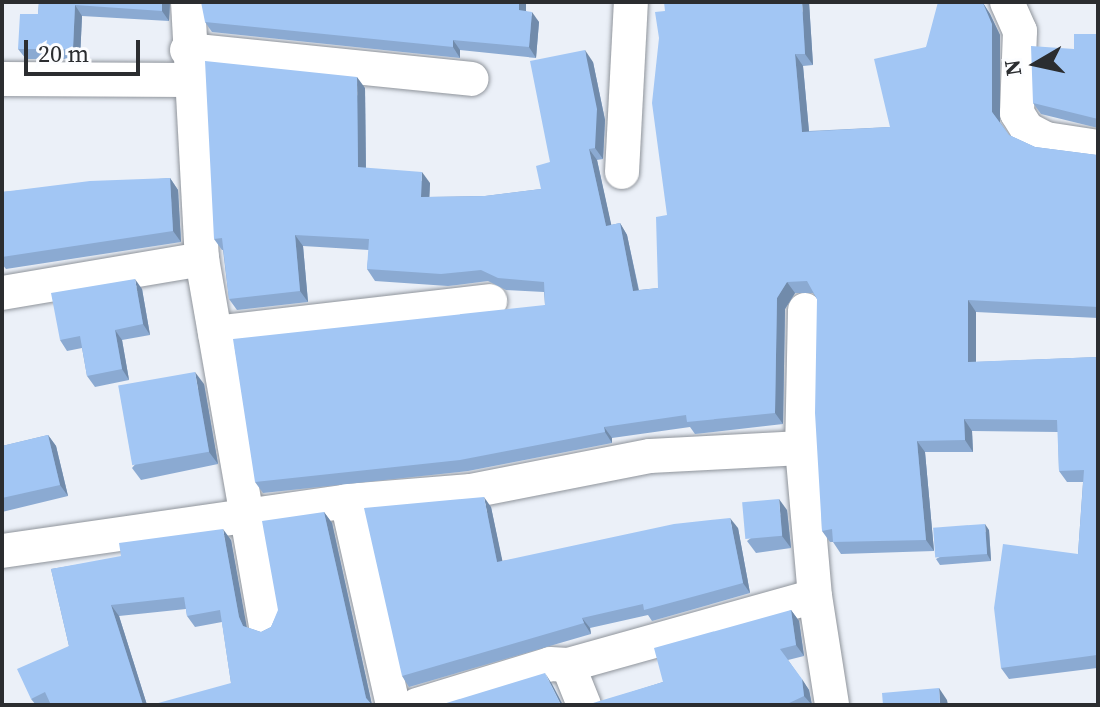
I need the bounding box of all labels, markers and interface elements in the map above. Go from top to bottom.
scale bar [28,24,144,74]
north arrow [996,24,1076,104]
text: 20 m [38,37,89,70]
text: N [996,57,1028,78]

